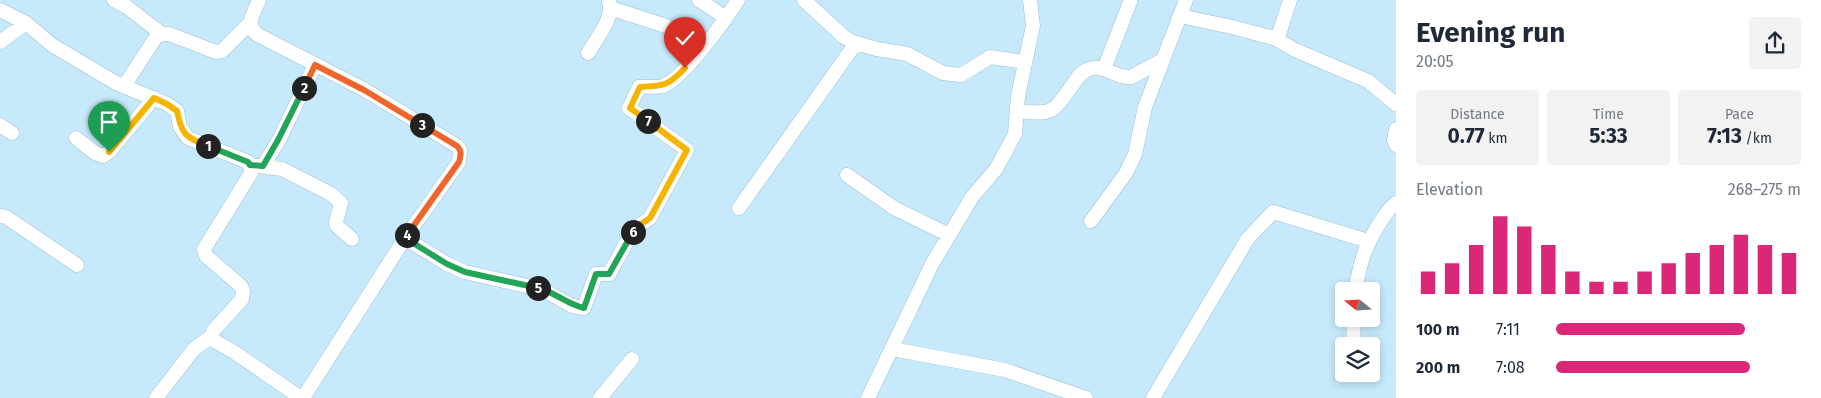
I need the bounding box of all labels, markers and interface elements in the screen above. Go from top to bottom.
text: Evening run [1416,16,1565,49]
pin [664,17,706,68]
button: share [1749,17,1801,69]
icon: check [671,24,699,52]
text: 20:05 [1416,52,1454,71]
pin: 2 [292,76,316,100]
text: 2 [301,80,308,97]
pin [88,101,130,152]
text: Distance [1450,106,1505,123]
text: Time [1593,106,1624,123]
text: Pace [1725,106,1754,123]
icon: arrive [95,108,123,136]
pin: 7 [636,108,660,134]
pin: 3 [410,112,434,138]
text: 7 [645,113,652,130]
text: 3 [419,117,426,134]
text: 0.77 [1448,123,1485,149]
text: 5:33 [1589,123,1628,149]
text: 7:13 [1707,123,1742,149]
text: km [1485,130,1507,147]
text: /km [1742,130,1772,147]
pin: 1 [196,134,220,158]
text: 1 [205,138,212,155]
text: Elevation [1416,180,1483,199]
text: 268–275 m [1728,180,1801,199]
pin: 6 [620,220,646,244]
pin: 4 [394,222,420,248]
text: 6 [630,224,637,241]
text: 4 [404,227,411,244]
pin: 5 [526,276,550,300]
text: 5 [535,280,542,297]
north arrow [1335,282,1380,328]
map controls [1335,282,1380,382]
text: 100 m [1416,320,1459,339]
text: 7:11 [1496,320,1520,339]
button: layers [1335,337,1380,382]
text: 200 m [1416,358,1460,377]
text: 7:08 [1496,358,1525,377]

